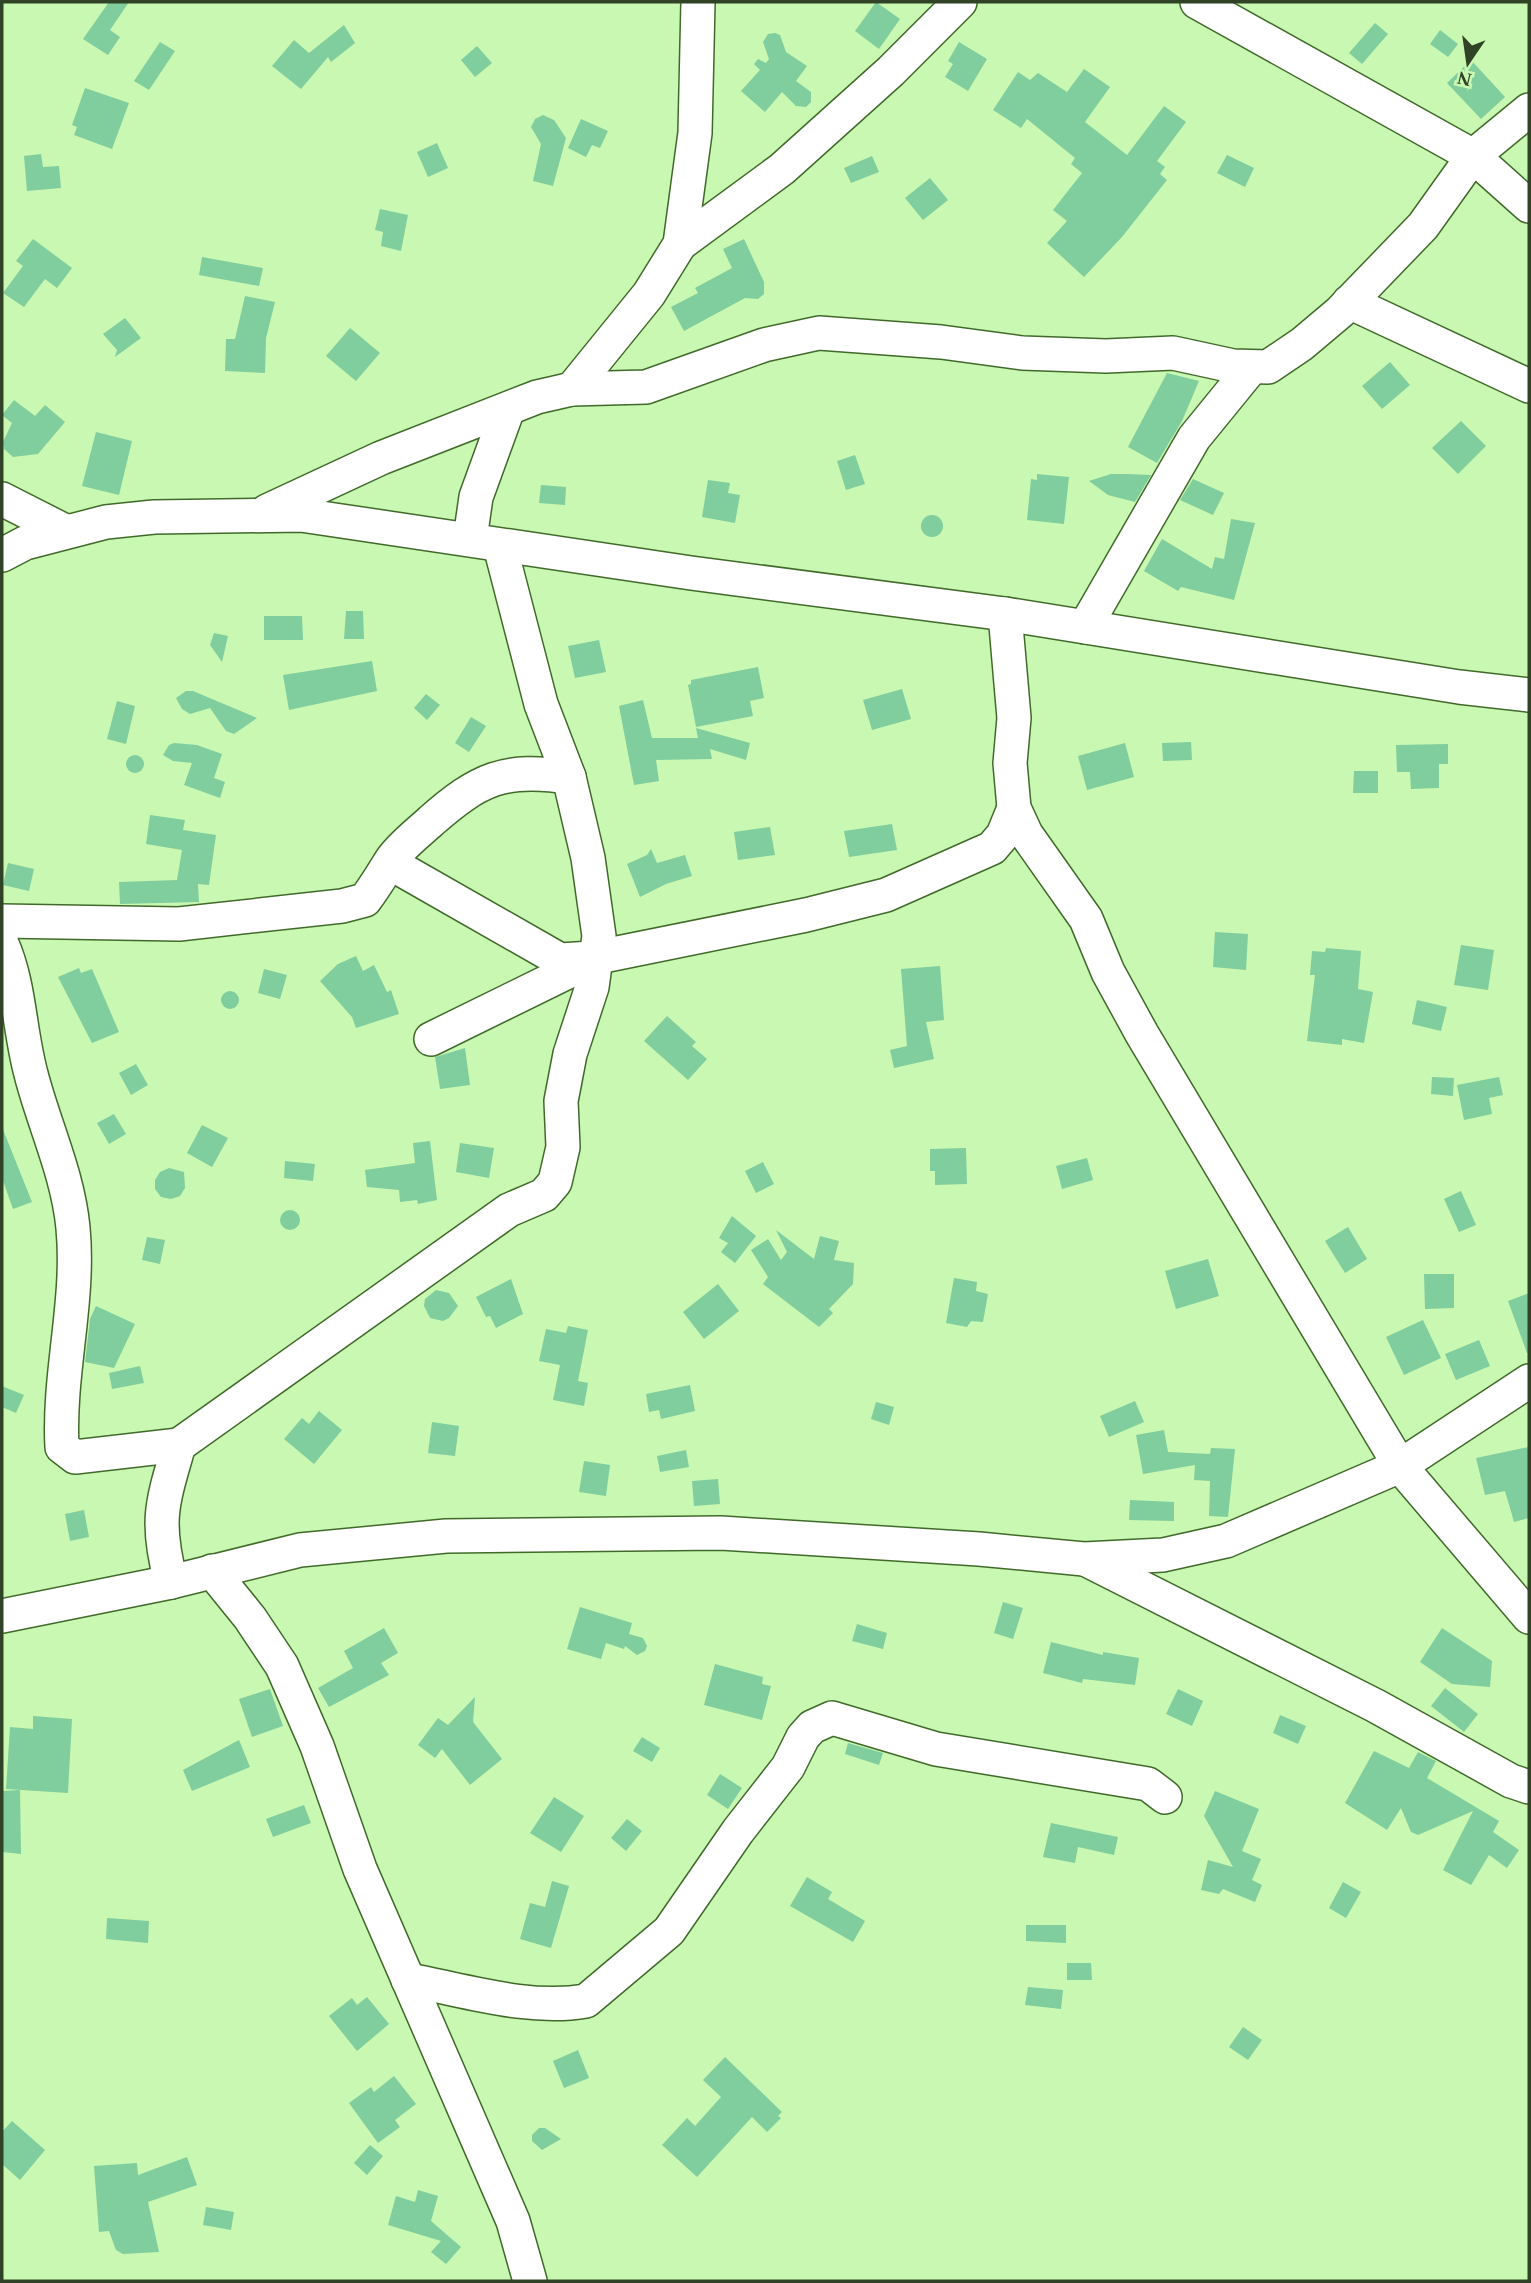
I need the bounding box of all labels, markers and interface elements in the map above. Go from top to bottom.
north arrow [1433,28,1503,98]
text: N [1455,67,1473,91]

